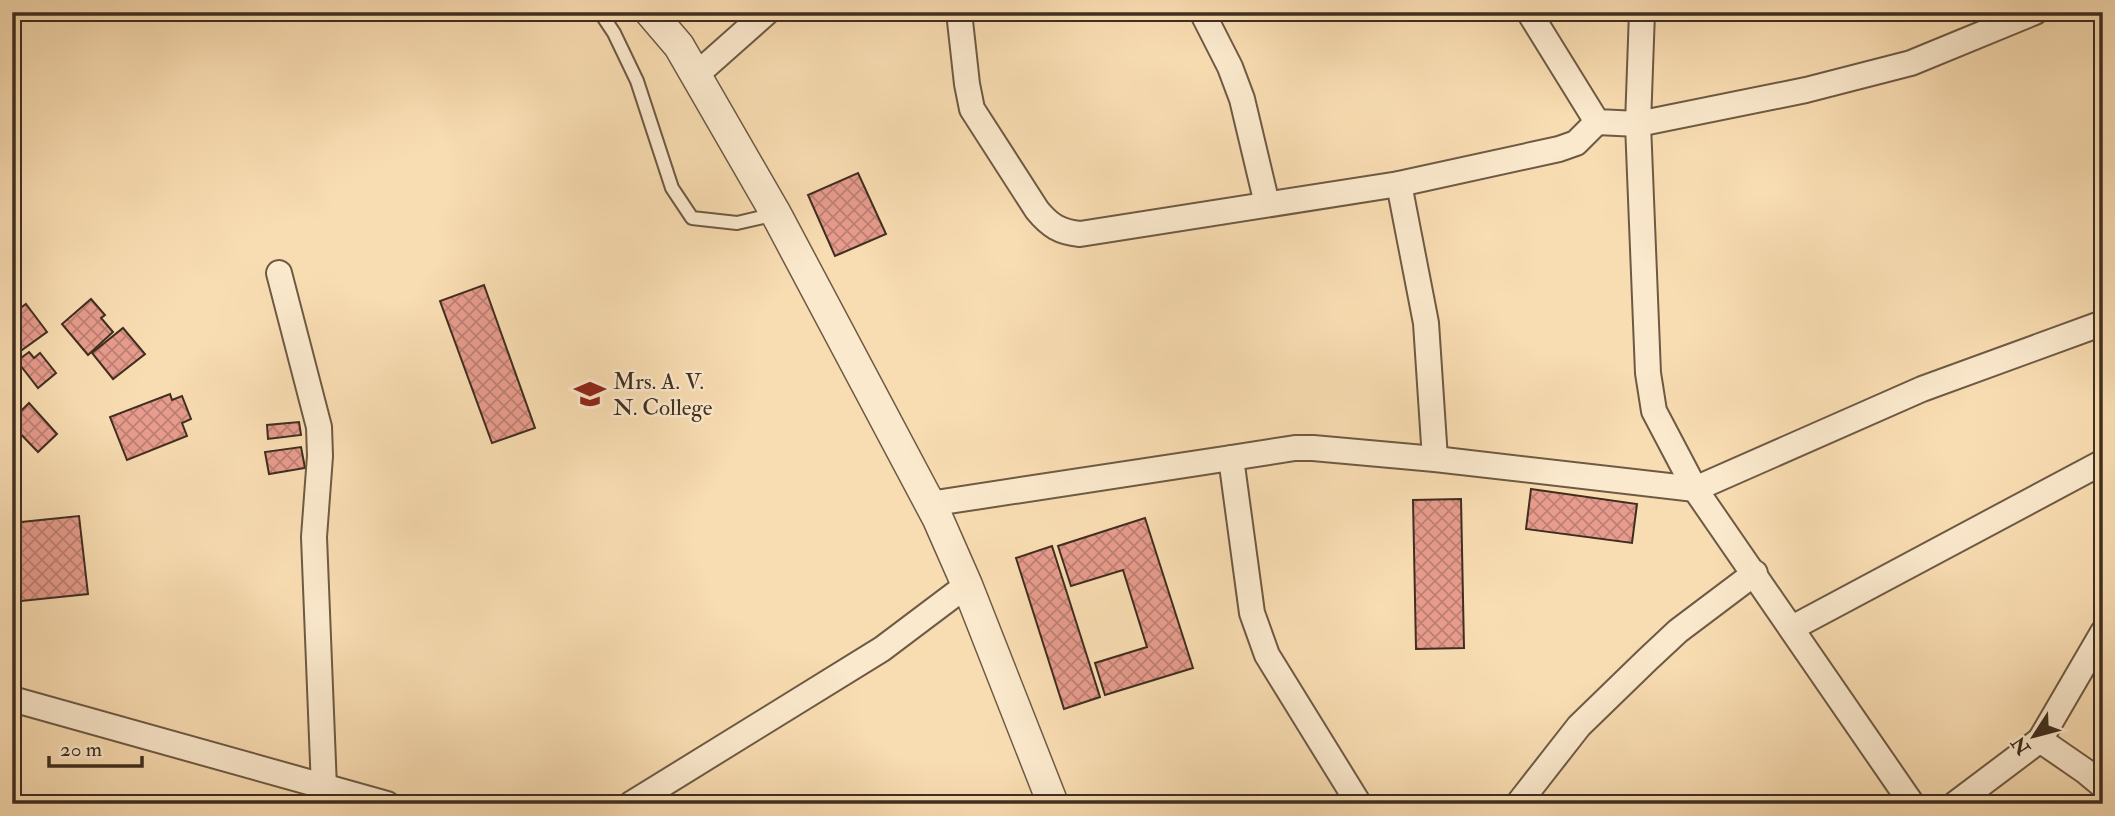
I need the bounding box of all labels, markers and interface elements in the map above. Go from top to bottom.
place label: Mrs. A. V. N. College [613,367,713,422]
school or university icon: Mrs. A. V. N. College [573,377,607,411]
north arrow [2000,700,2070,770]
scale bar [49,725,142,769]
text: N [2006,731,2036,760]
text: 20 m [60,736,102,763]

